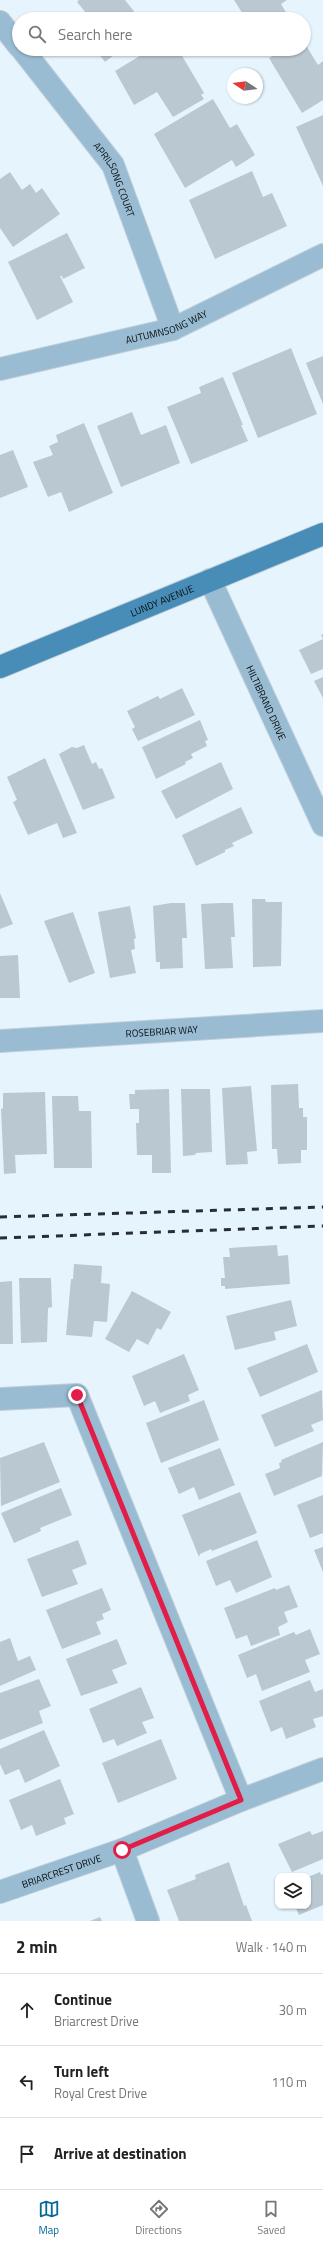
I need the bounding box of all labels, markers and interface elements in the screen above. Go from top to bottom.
search box [12,12,311,56]
icon: search [26,23,48,45]
text: Search here [58,23,132,46]
north arrow [227,68,263,104]
street label: APRILSONG COURT [90,139,139,220]
street label: AUTUMNSONG WAY [124,306,211,348]
street label: LUNDY AVENUE [128,581,196,621]
street label: HILTIBRAND DRIVE [242,663,290,743]
street label: ROSEBRIAR WAY [125,1022,199,1041]
route end [68,1386,86,1404]
route start [113,1841,131,1859]
street label: BRIARCREST DRIVE [20,1850,104,1892]
map controls [275,1873,311,1909]
button: layers [275,1873,311,1909]
text: 2 min [16,1934,57,1960]
text: Walk · 140 m [236,1937,307,1957]
text: Continue [54,1988,112,2011]
icon: ahead [16,1999,38,2021]
text: 30 m [279,2000,307,2020]
text: Briarcrest Drive [54,2011,139,2031]
text: Turn left [54,2060,109,2083]
icon: left [16,2071,38,2093]
text: 110 m [271,2072,307,2092]
text: Royal Crest Drive [54,2083,147,2103]
text: Arrive at destination [54,2142,187,2165]
icon: arrive [16,2143,38,2165]
tab: Map [38,2198,60,2238]
tab: Directions [135,2198,182,2238]
tab: Saved [257,2198,285,2238]

